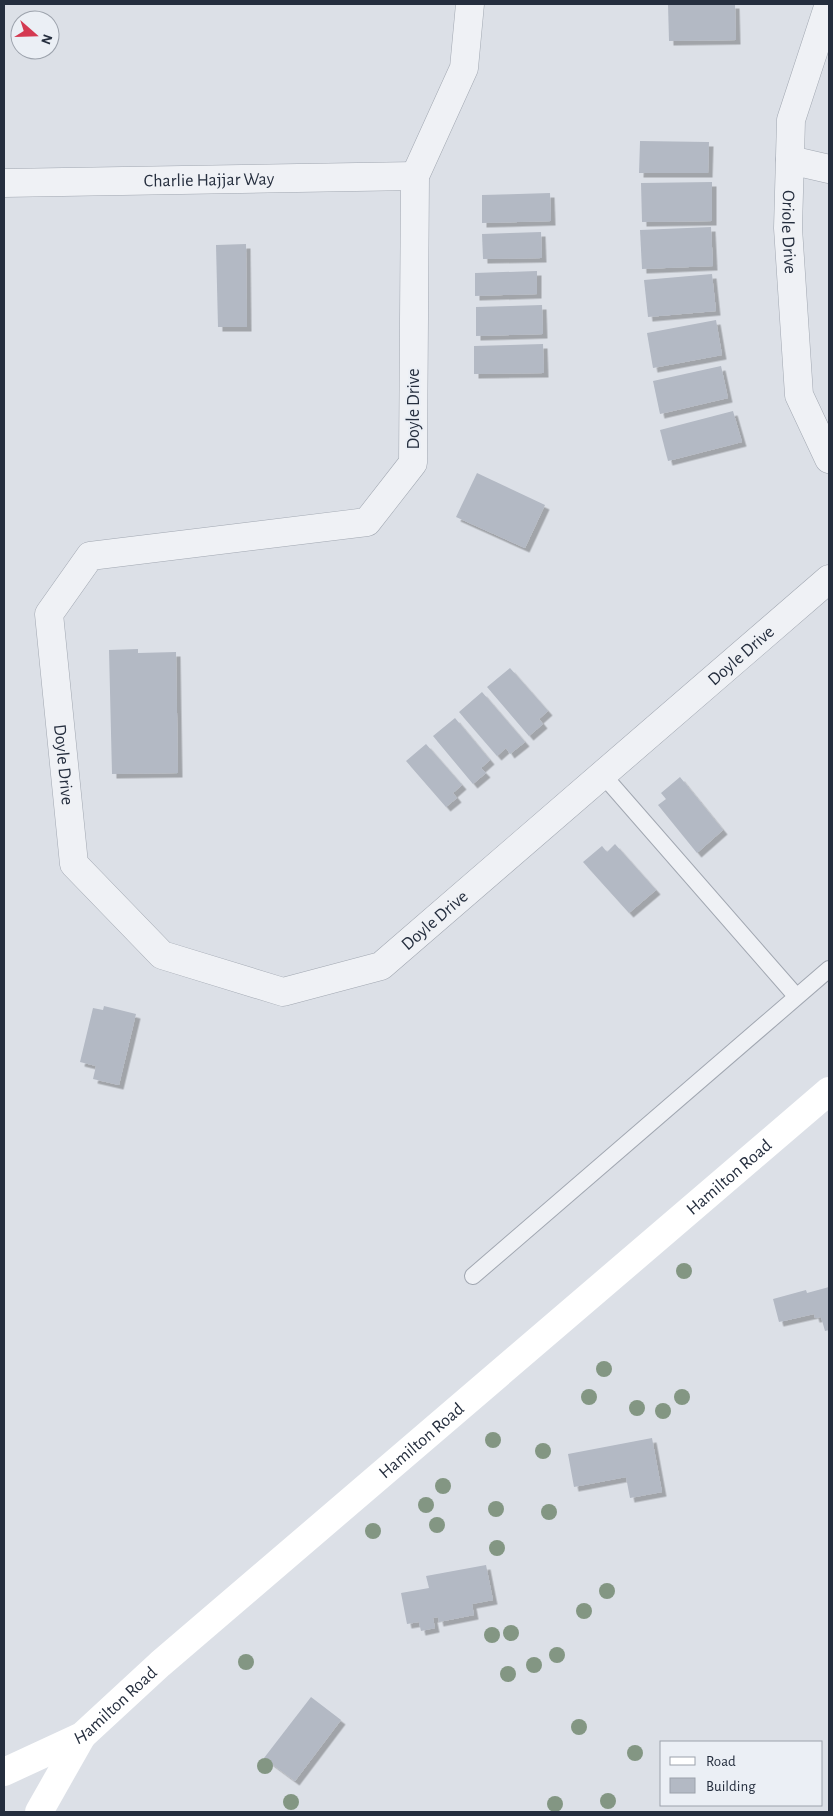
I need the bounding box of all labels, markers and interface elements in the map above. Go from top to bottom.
north arrow [10,10,60,60]
text: N [38,32,55,46]
street label: Charlie Hajjar Way [144,170,275,191]
street label: Oriole Drive [778,190,799,274]
street label: Doyle Drive [405,368,423,450]
street label: Doyle Drive [705,623,778,689]
street label: Doyle Drive [50,723,76,806]
street label: Doyle Drive [398,887,472,954]
street label: Hamilton Road [684,1136,775,1219]
street label: Hamilton Road [376,1400,468,1482]
street label: Hamilton Road [72,1664,161,1748]
legend [660,1741,823,1806]
text: Road [706,1754,736,1769]
text: Building [706,1779,756,1794]

